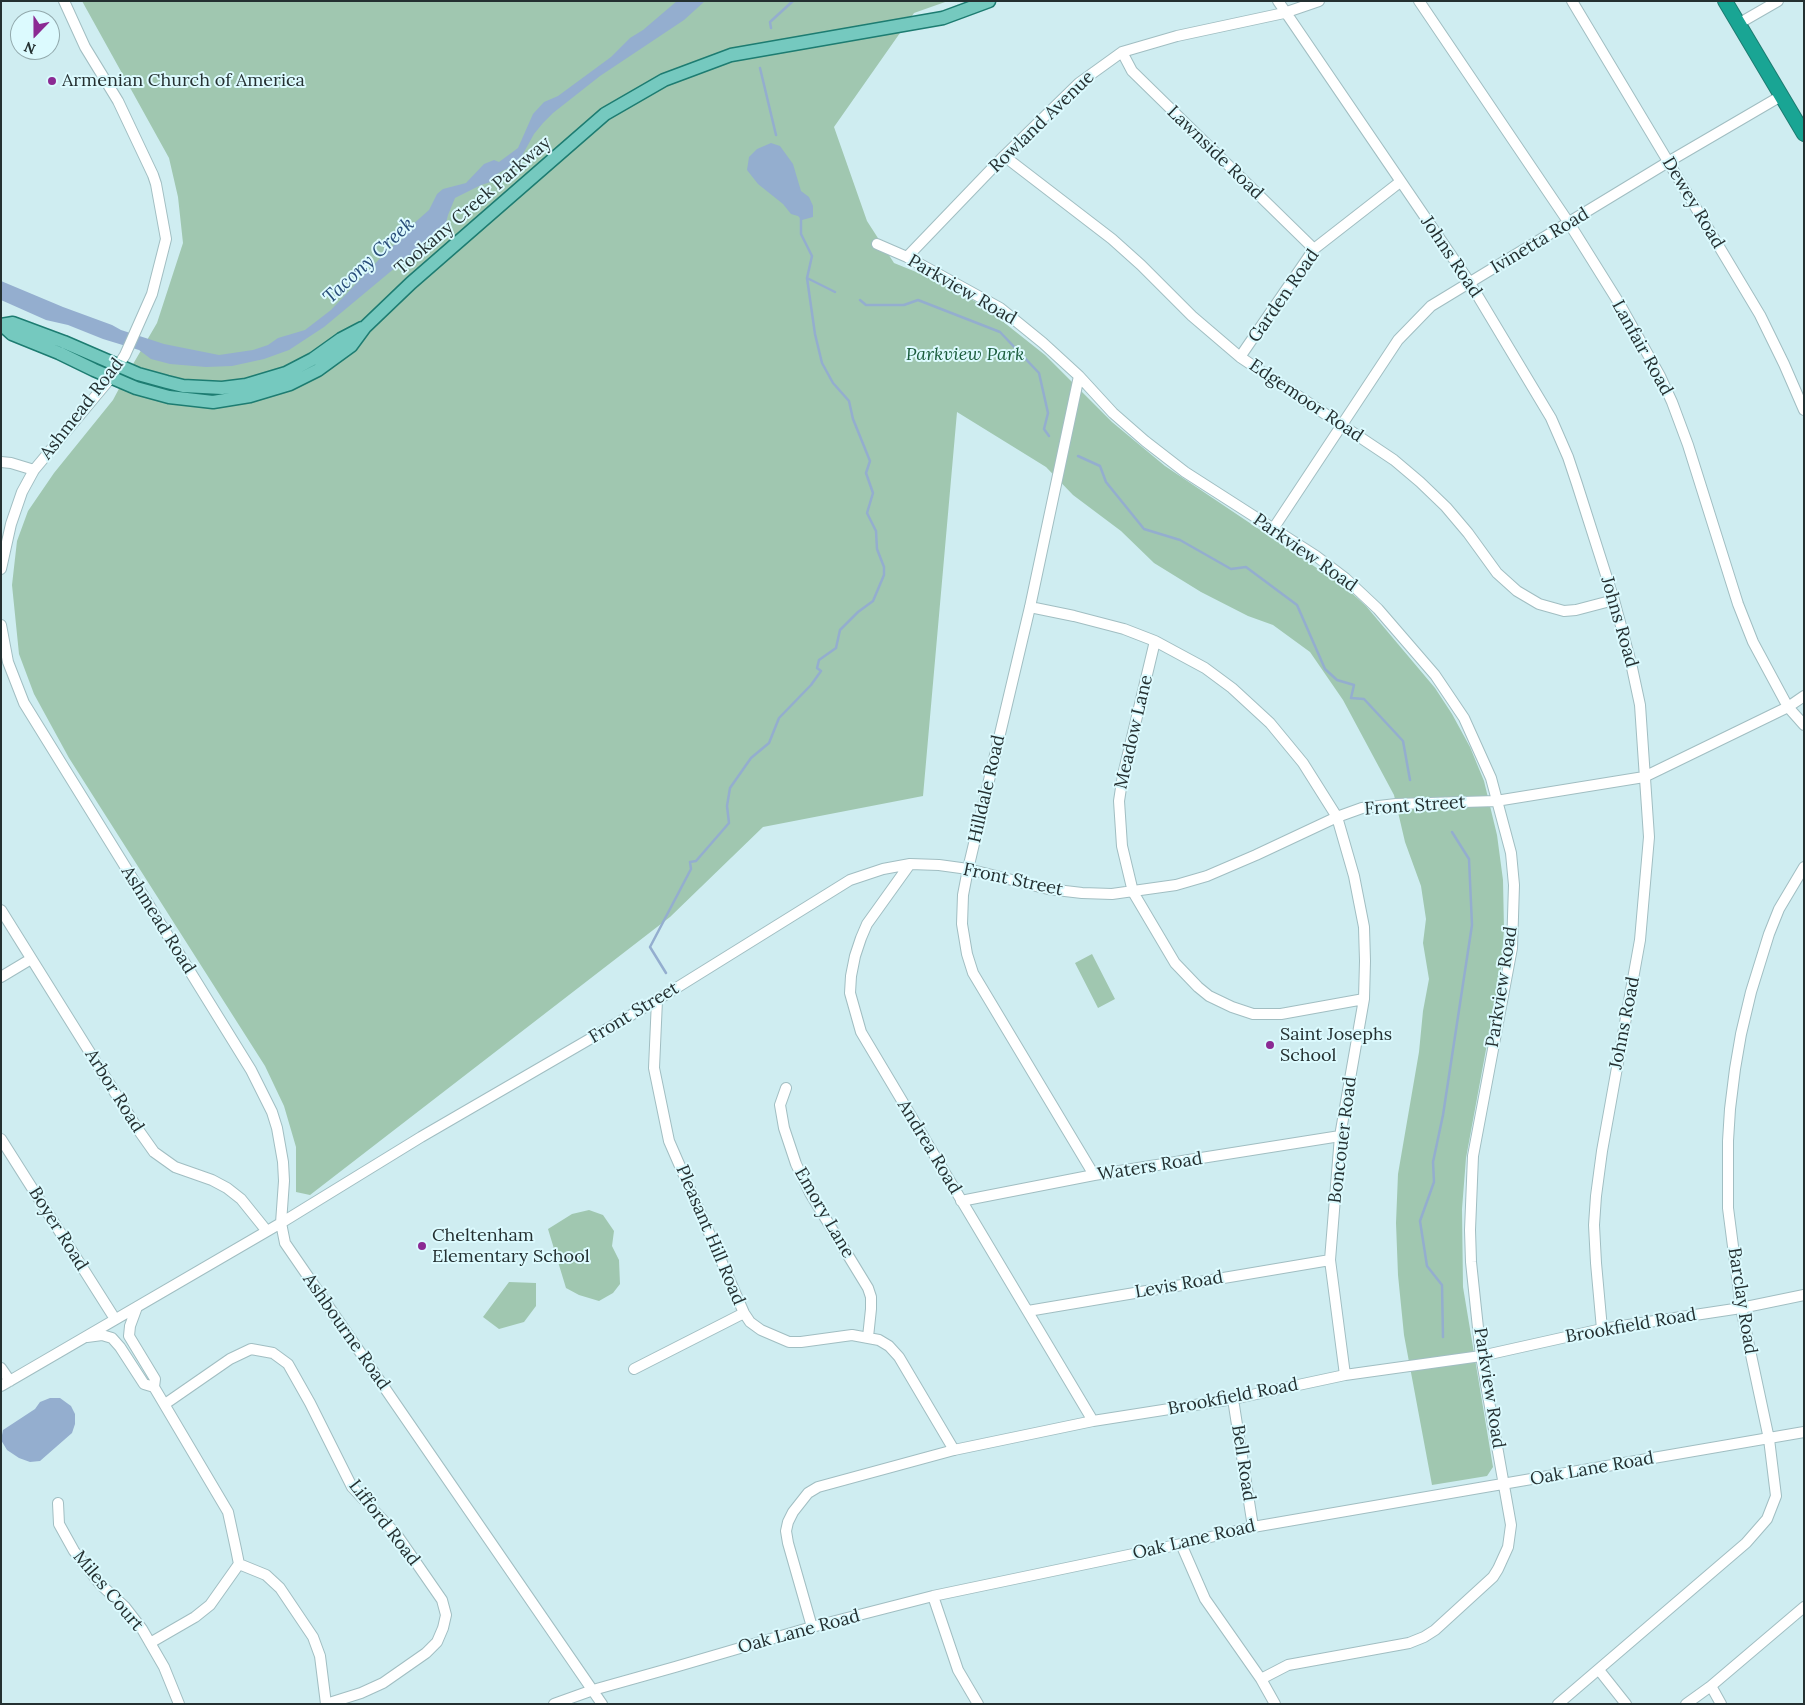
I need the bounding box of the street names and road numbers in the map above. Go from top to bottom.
street label: Rowland Avenue [985,66,1099,178]
street label: Lawnside Road [1162,102,1268,204]
street label: Tookany Creek Parkway [390,132,556,280]
street label: Dewey Road [1657,153,1729,253]
street label: Ivinetta Road [1487,203,1593,279]
street label: Johns Road [1416,212,1486,302]
street label: Garden Road [1244,245,1324,347]
street label: Parkview Road [904,250,1020,330]
street label: Lanfair Road [1607,297,1677,399]
street label: Ashmead Road [36,354,128,464]
street label: Edgemoor Road [1245,355,1367,447]
street label: Parkview Road [1249,509,1361,597]
street label: Johns Road [1596,574,1642,670]
street label: Meadow Lane [1110,673,1158,791]
street label: Hilldale Road [964,733,1010,845]
street label: Front Street [1364,792,1466,820]
street label: Front Street [961,859,1065,901]
street label: Ashmead Road [116,862,200,978]
street label: Parkview Road [1482,925,1522,1049]
street label: Johns Road [1605,975,1645,1071]
street label: Front Street [585,978,683,1048]
street label: Arbor Road [80,1045,148,1137]
street label: Boncouer Road [1325,1075,1361,1205]
street label: Andrea Road [892,1096,966,1198]
street label: Waters Road [1096,1148,1204,1186]
street label: Pleasant Hill Road [671,1162,749,1308]
street label: Emory Lane [789,1164,859,1262]
street label: Boyer Road [24,1183,92,1275]
street label: Barclay Road [1723,1246,1761,1356]
street label: Levis Road [1133,1267,1225,1303]
street label: Ashbourne Road [298,1270,394,1394]
street label: Brookfield Road [1564,1304,1698,1348]
street label: Parkview Road [1469,1326,1509,1450]
street label: Brookfield Road [1166,1374,1300,1420]
street label: Bell Road [1226,1423,1260,1503]
street label: Oak Lane Road [1528,1447,1656,1491]
street label: Lifford Road [344,1476,424,1570]
street label: Oak Lane Road [1131,1515,1257,1565]
street label: Miles Court [68,1547,148,1635]
street label: Oak Lane Road [736,1605,862,1659]

